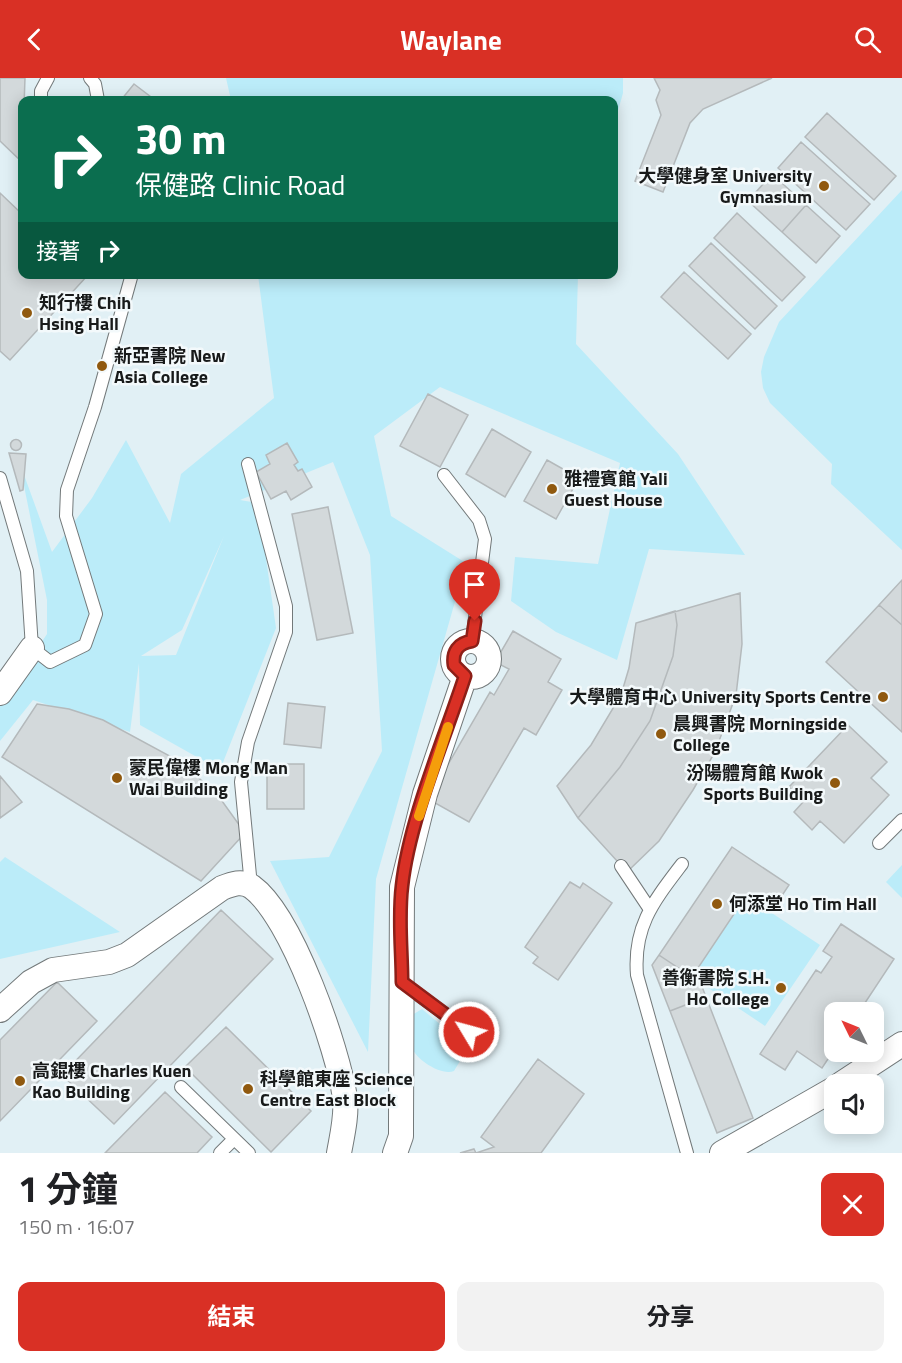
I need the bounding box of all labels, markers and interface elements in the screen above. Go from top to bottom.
text: Waylane [400,19,502,60]
icon: back [18,23,51,56]
icon: search [851,23,884,56]
text: 30 m [135,106,227,170]
icon: right [36,120,114,198]
place label: 大學健身室 University Gymnasium [638,162,812,210]
text: 保健路 Clinic Road [135,164,345,205]
marker: 大學健身室 University Gymnasium [817,179,831,193]
text: 接著 [36,234,80,268]
icon: right [92,234,125,267]
place label: 知行樓 Chih Hsing Hall [39,289,131,337]
marker: 知行樓 Chih Hsing Hall [20,306,34,320]
place label: 新亞書院 New Asia College [114,342,226,390]
marker: 新亞書院 New Asia College [95,359,109,373]
place label: 雅禮賓館 Yali Guest House [564,465,668,513]
marker: 雅禮賓館 Yali Guest House [545,482,559,496]
pin [449,559,500,621]
icon: arrive [458,568,491,601]
place label: 大學體育中心 University Sports Centre [569,683,871,710]
marker: 大學體育中心 University Sports Centre [876,690,890,704]
place label: 晨興書院 Morningside College [673,710,847,758]
marker: 晨興書院 Morningside College [654,727,668,741]
place label: 蒙民偉樓 Mong Man Wai Building [129,754,288,802]
place label: 汾陽體育館 Kwok Sports Building [686,759,824,807]
marker: 蒙民偉樓 Mong Man Wai Building [110,771,124,785]
marker: 汾陽體育館 Kwok Sports Building [828,776,842,790]
place label: 何添堂 Ho Tim Hall [729,890,877,917]
marker: 何添堂 Ho Tim Hall [710,897,724,911]
place label: 善衡書院 S.H. Ho College [662,964,769,1012]
marker: 善衡書院 S.H. Ho College [774,981,788,995]
position arrow [437,1000,501,1064]
north arrow [824,1002,884,1062]
map controls [824,1002,884,1134]
place label: 高錕樓 Charles Kuen Kao Building [32,1057,192,1105]
place label: 科學館東座 Science Centre East Block [260,1065,413,1113]
marker: 高錕樓 Charles Kuen Kao Building [13,1074,27,1088]
button: sound [824,1074,884,1134]
marker: 科學館東座 Science Centre East Block [241,1082,255,1096]
text: 1 分鐘 [18,1161,118,1216]
button: close [821,1173,884,1236]
text: 150 m · 16:07 [18,1211,135,1242]
button: 結束 [18,1282,445,1351]
button: 分享 [457,1282,884,1351]

